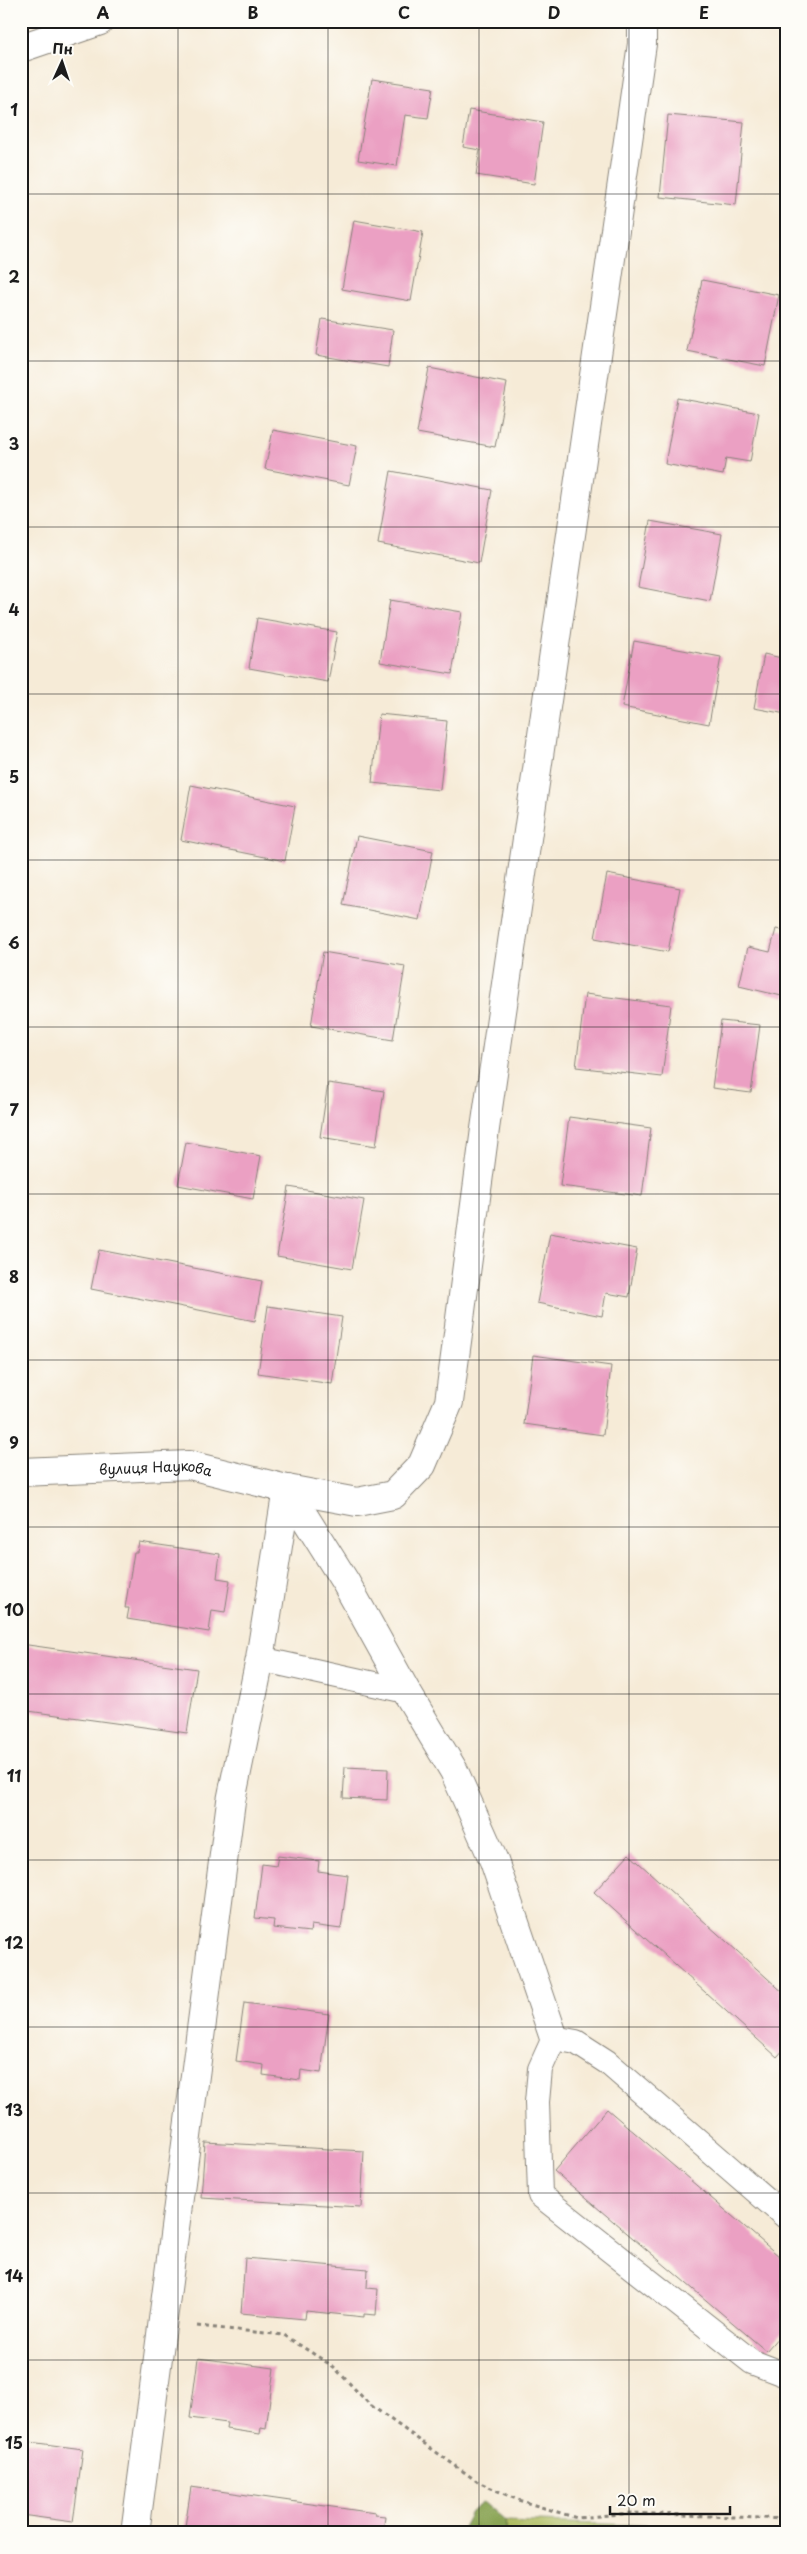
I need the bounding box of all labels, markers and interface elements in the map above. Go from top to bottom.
text: A [97,0,110,24]
text: B [248,0,259,24]
text: C [398,0,410,24]
text: D [548,0,560,24]
text: E [699,0,709,24]
north arrow [38,38,88,88]
text: Пн [52,38,73,60]
text: 1 [10,97,18,121]
text: 2 [8,264,20,288]
text: 3 [9,431,19,455]
text: 4 [9,597,20,621]
text: 5 [9,764,19,788]
text: 6 [8,930,20,954]
text: 7 [9,1097,19,1121]
text: 8 [9,1264,19,1288]
text: 9 [9,1430,19,1454]
street label: вулиця Наукова [99,1455,215,1481]
text: 10 [4,1597,24,1621]
text: 11 [7,1763,21,1787]
text: 12 [5,1930,23,1954]
text: 13 [5,2097,23,2121]
text: 14 [5,2263,23,2287]
text: 15 [5,2430,23,2454]
scale bar [610,2484,730,2516]
text: 20 m [617,2488,656,2511]

